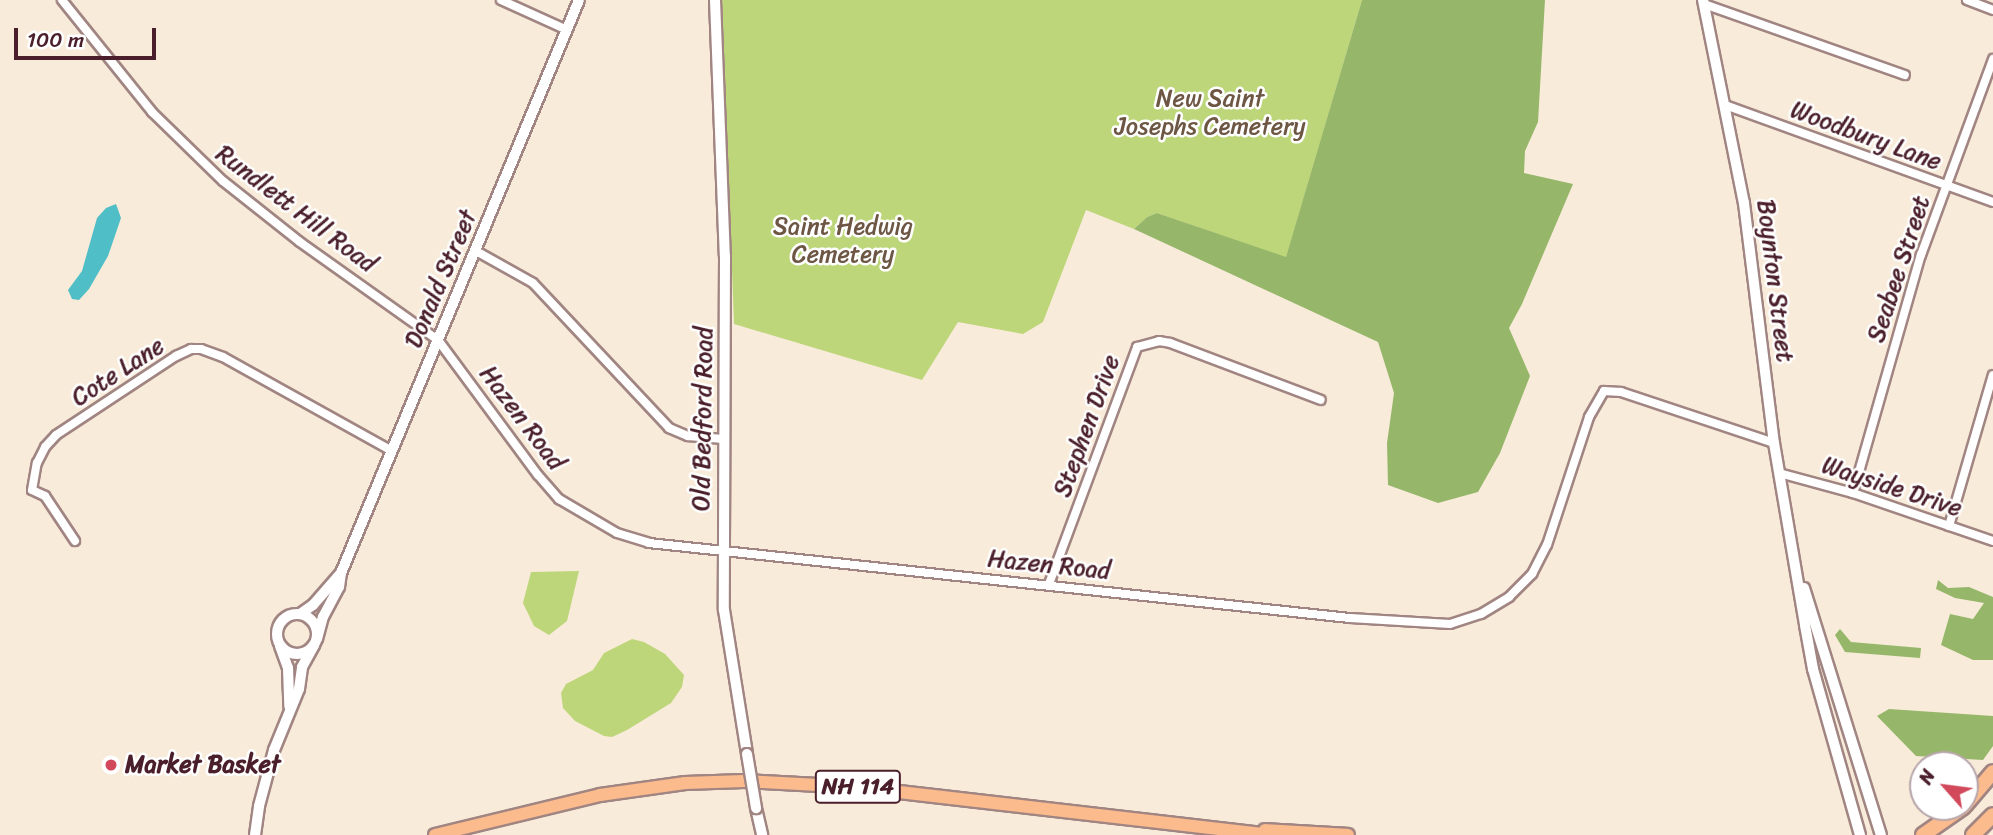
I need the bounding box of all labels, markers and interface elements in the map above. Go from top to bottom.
scale bar [18,14,159,58]
text: 100 m [27,21,84,59]
park label: New Saint Josephs Cemetery [1114,85,1306,141]
street label: Woodbury Lane [1787,95,1945,177]
street label: Rundlett Hill Road [210,139,382,279]
street label: Seabee Street [1862,192,1936,346]
street label: Boynton Street [1751,198,1799,364]
street label: Donald Street [399,206,483,352]
park label: Saint Hedwig Cemetery [773,213,913,269]
street label: Old Bedford Road [687,327,719,511]
street label: Cote Lane [66,331,170,413]
street label: Stephen Drive [1048,351,1126,501]
street label: Hazen Road [473,360,571,476]
street label: Wayside Drive [1818,451,1966,523]
street label: Hazen Road [986,544,1112,586]
place label: Market Basket [125,751,280,779]
north arrow [1909,751,1979,821]
marker: Market Basket [103,757,119,773]
text: N [1909,763,1944,790]
road number: NH 114 [814,768,902,806]

